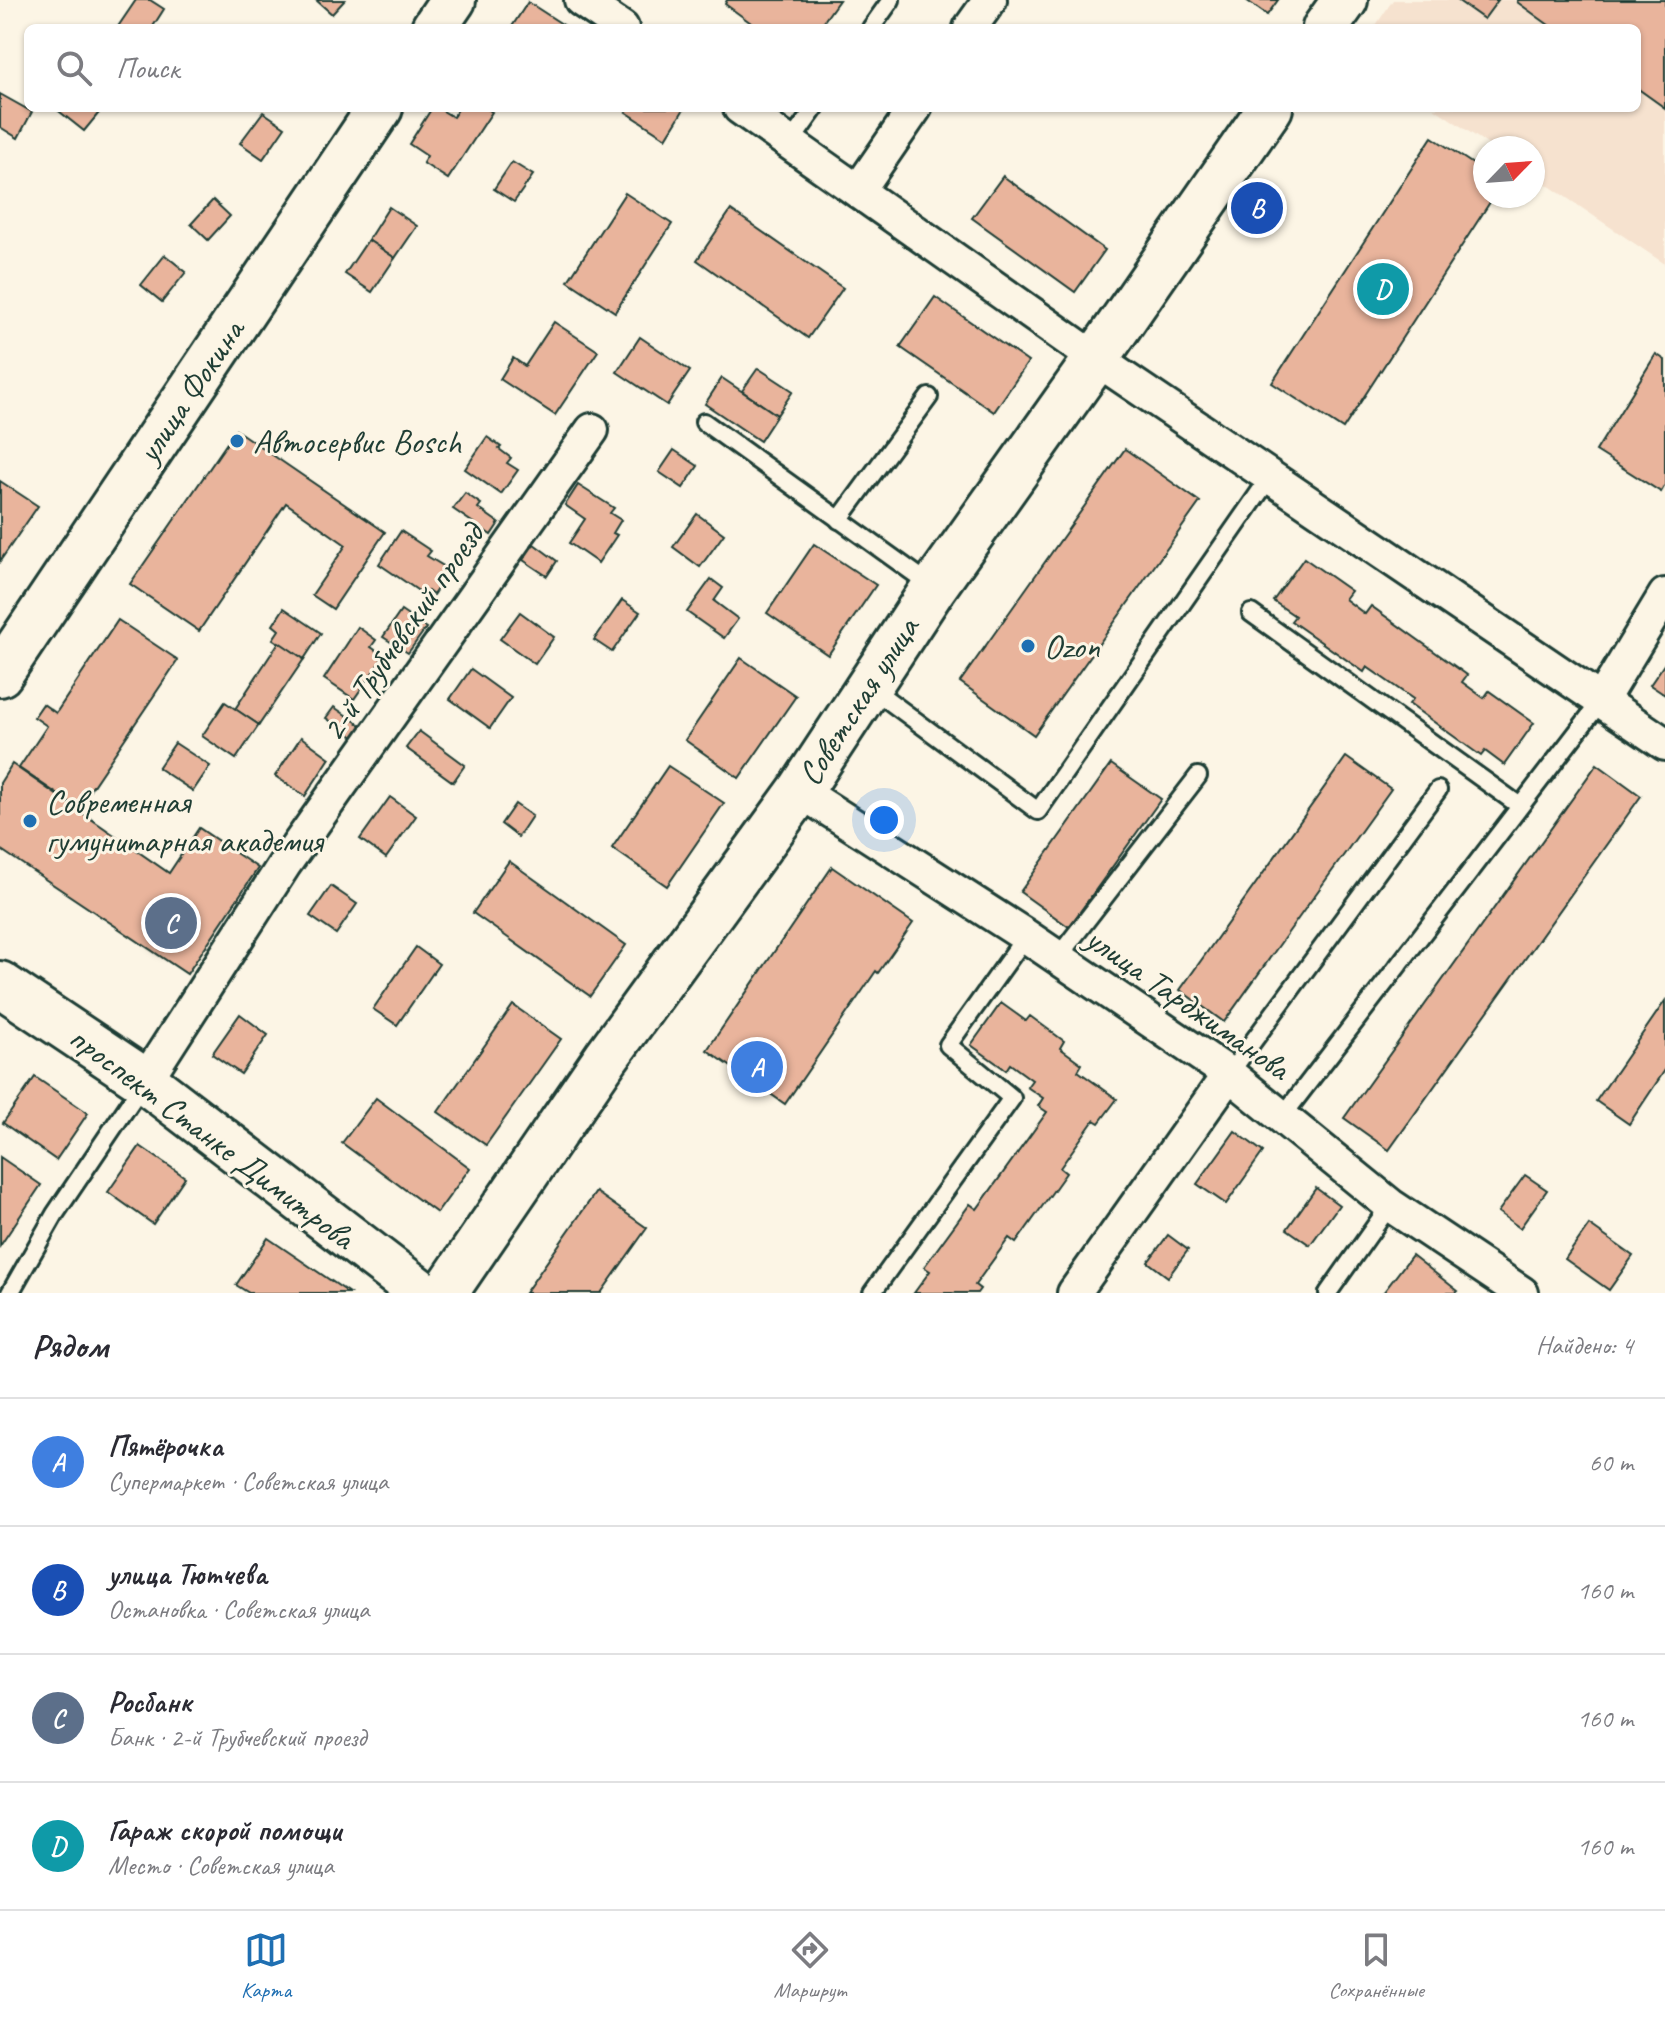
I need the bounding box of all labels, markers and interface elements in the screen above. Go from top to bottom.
search box [24,24,1641,112]
icon: search [52,46,96,90]
text: Поиск [116,49,179,87]
north arrow [1473,136,1545,208]
pin: B [1231,178,1283,238]
pin: D [1357,259,1409,319]
street label: улица Фокина [125,309,255,472]
place label: Автосервис Bosch [253,420,462,463]
marker: Автосервис Bosch [228,432,246,450]
street label: 2-й Трубчевский проезд [311,512,495,749]
street label: Советская улица [788,607,929,793]
place label: Ozon [1044,625,1101,668]
marker: Ozon [1019,637,1037,655]
place label: Современная гумунитарная академия [46,780,325,862]
your location [864,800,904,840]
marker: Современная гумунитарная академия [21,812,39,830]
pin: C [145,893,197,953]
street label: улица Тарджиманова [1076,916,1300,1091]
street label: проспект Станке Димитрова [61,1016,365,1260]
pin: A [731,1037,783,1097]
text: Рядом [32,1324,108,1367]
text: Найдено: 4 [1536,1329,1633,1362]
text: Пятёрочка [108,1427,223,1465]
text: A [51,1446,65,1479]
text: 60 m [1589,1446,1633,1479]
text: Супермаркет · Советская улица [108,1465,388,1498]
text: улица Тютчева [108,1555,267,1593]
text: B [51,1574,65,1607]
text: 160 m [1577,1574,1633,1607]
text: Остановка · Советская улица [108,1593,369,1626]
text: Росбанк [108,1683,191,1721]
text: C [52,1702,64,1735]
text: 160 m [1577,1702,1633,1735]
text: Банк · 2-й Трубчевский проезд [108,1721,366,1754]
text: Гараж скорой помощи [108,1811,341,1849]
text: D [50,1830,66,1863]
text: 160 m [1577,1830,1633,1863]
text: Место · Советская улица [108,1849,334,1882]
tab: Карта [241,1928,291,2004]
tab: Маршрут [774,1928,846,2004]
tab: Сохранённые [1328,1928,1424,2004]

